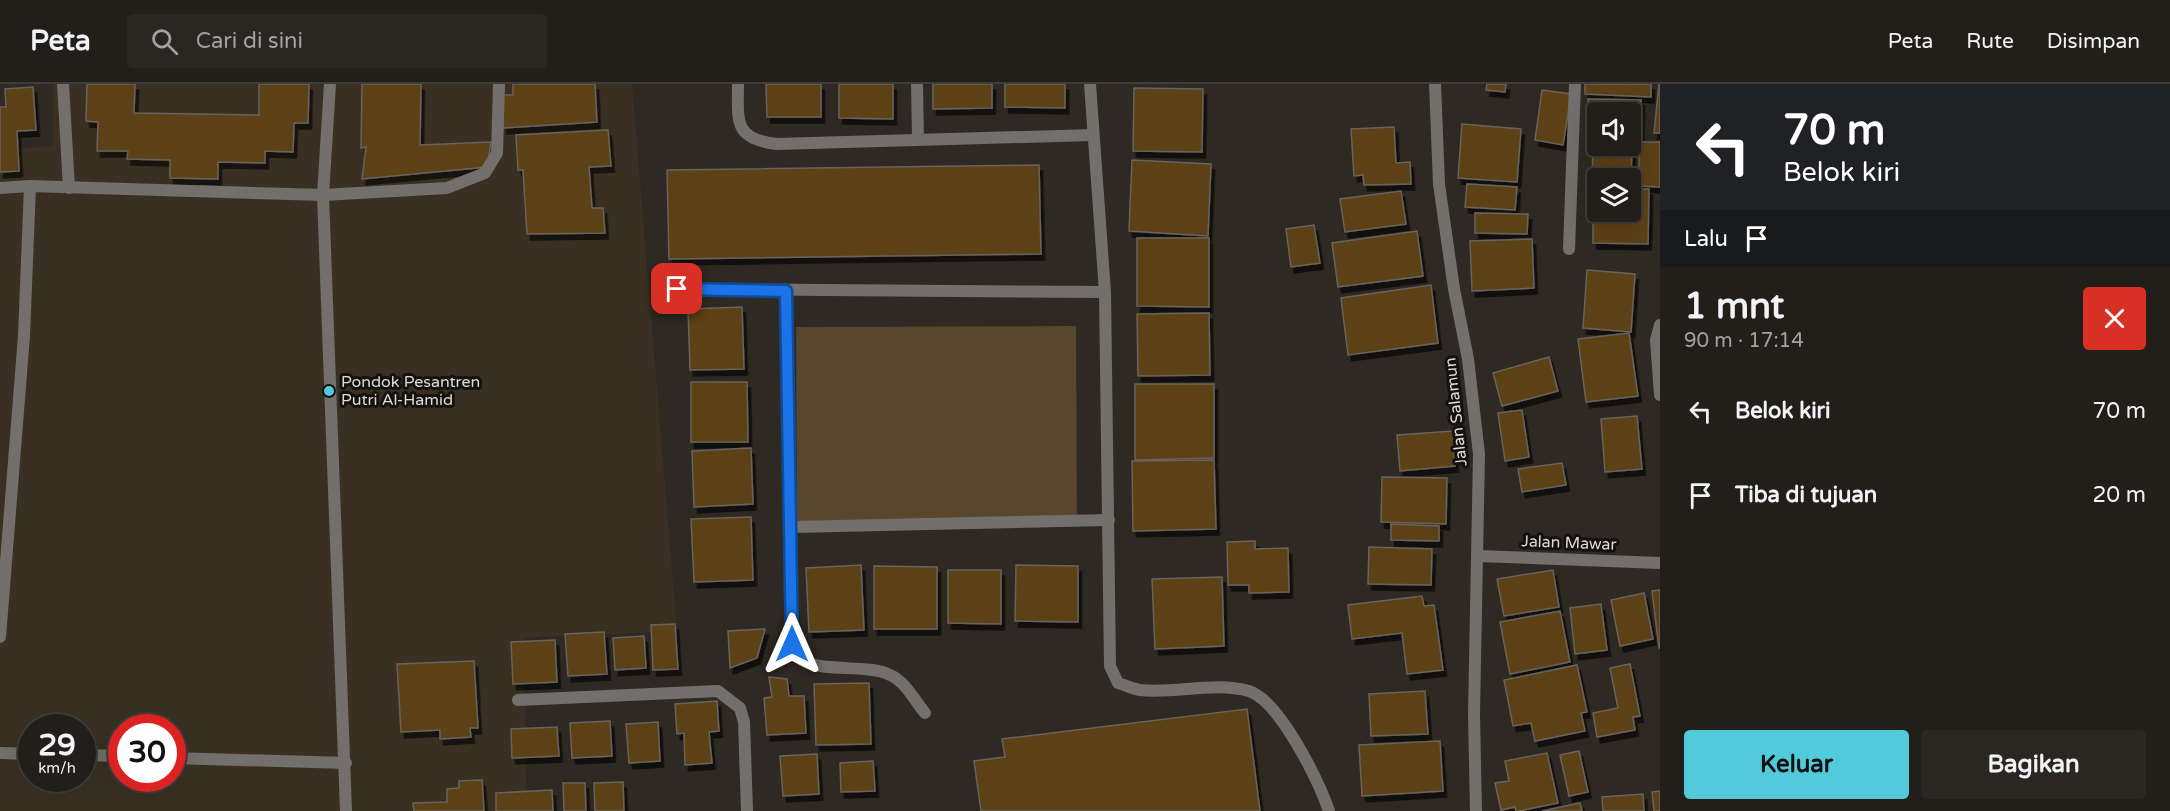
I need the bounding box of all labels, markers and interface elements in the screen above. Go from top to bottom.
search box [127,14,547,68]
text: Peta [30,24,91,58]
icon: search [148,25,181,58]
text: Cari di sini [196,28,303,54]
text: Peta [1888,29,1933,54]
text: Rute [1966,29,2014,54]
text: Disimpan [2047,29,2140,54]
map controls [1587,102,1641,222]
button: sound [1587,102,1641,156]
text: 70 m [1783,105,1885,156]
icon: left [1684,108,1762,186]
text: Belok kiri [1783,156,1900,189]
button: layers [1587,168,1641,222]
icon: arrive [1740,222,1773,255]
text: Lalu [1684,226,1728,252]
pin [651,263,702,314]
icon: arrive [660,272,693,305]
text: 1 mnt [1684,285,1784,328]
button: close [2083,287,2146,350]
text: 90 m · 17:14 [1684,329,1804,353]
street label: Jalan Salamun [1440,357,1472,467]
place label: Pondok Pesantren Putri Al-Hamid [341,372,480,410]
marker: Pondok Pesantren Putri Al-Hamid [322,384,336,398]
icon: left [1684,395,1717,428]
text: Belok kiri [1735,398,1831,424]
text: 70 m [2092,398,2146,424]
icon: arrive [1684,479,1717,512]
text: Tiba di tujuan [1735,482,1877,508]
text: 20 m [2092,482,2146,508]
street label: Jalan Mawar [1521,531,1618,555]
position arrow [760,612,824,676]
speed limit sign: 30 [108,714,186,792]
text: 29 [38,727,76,764]
button: Keluar [1684,730,1909,799]
button: Bagikan [1921,730,2146,799]
text: km/h [38,759,76,777]

